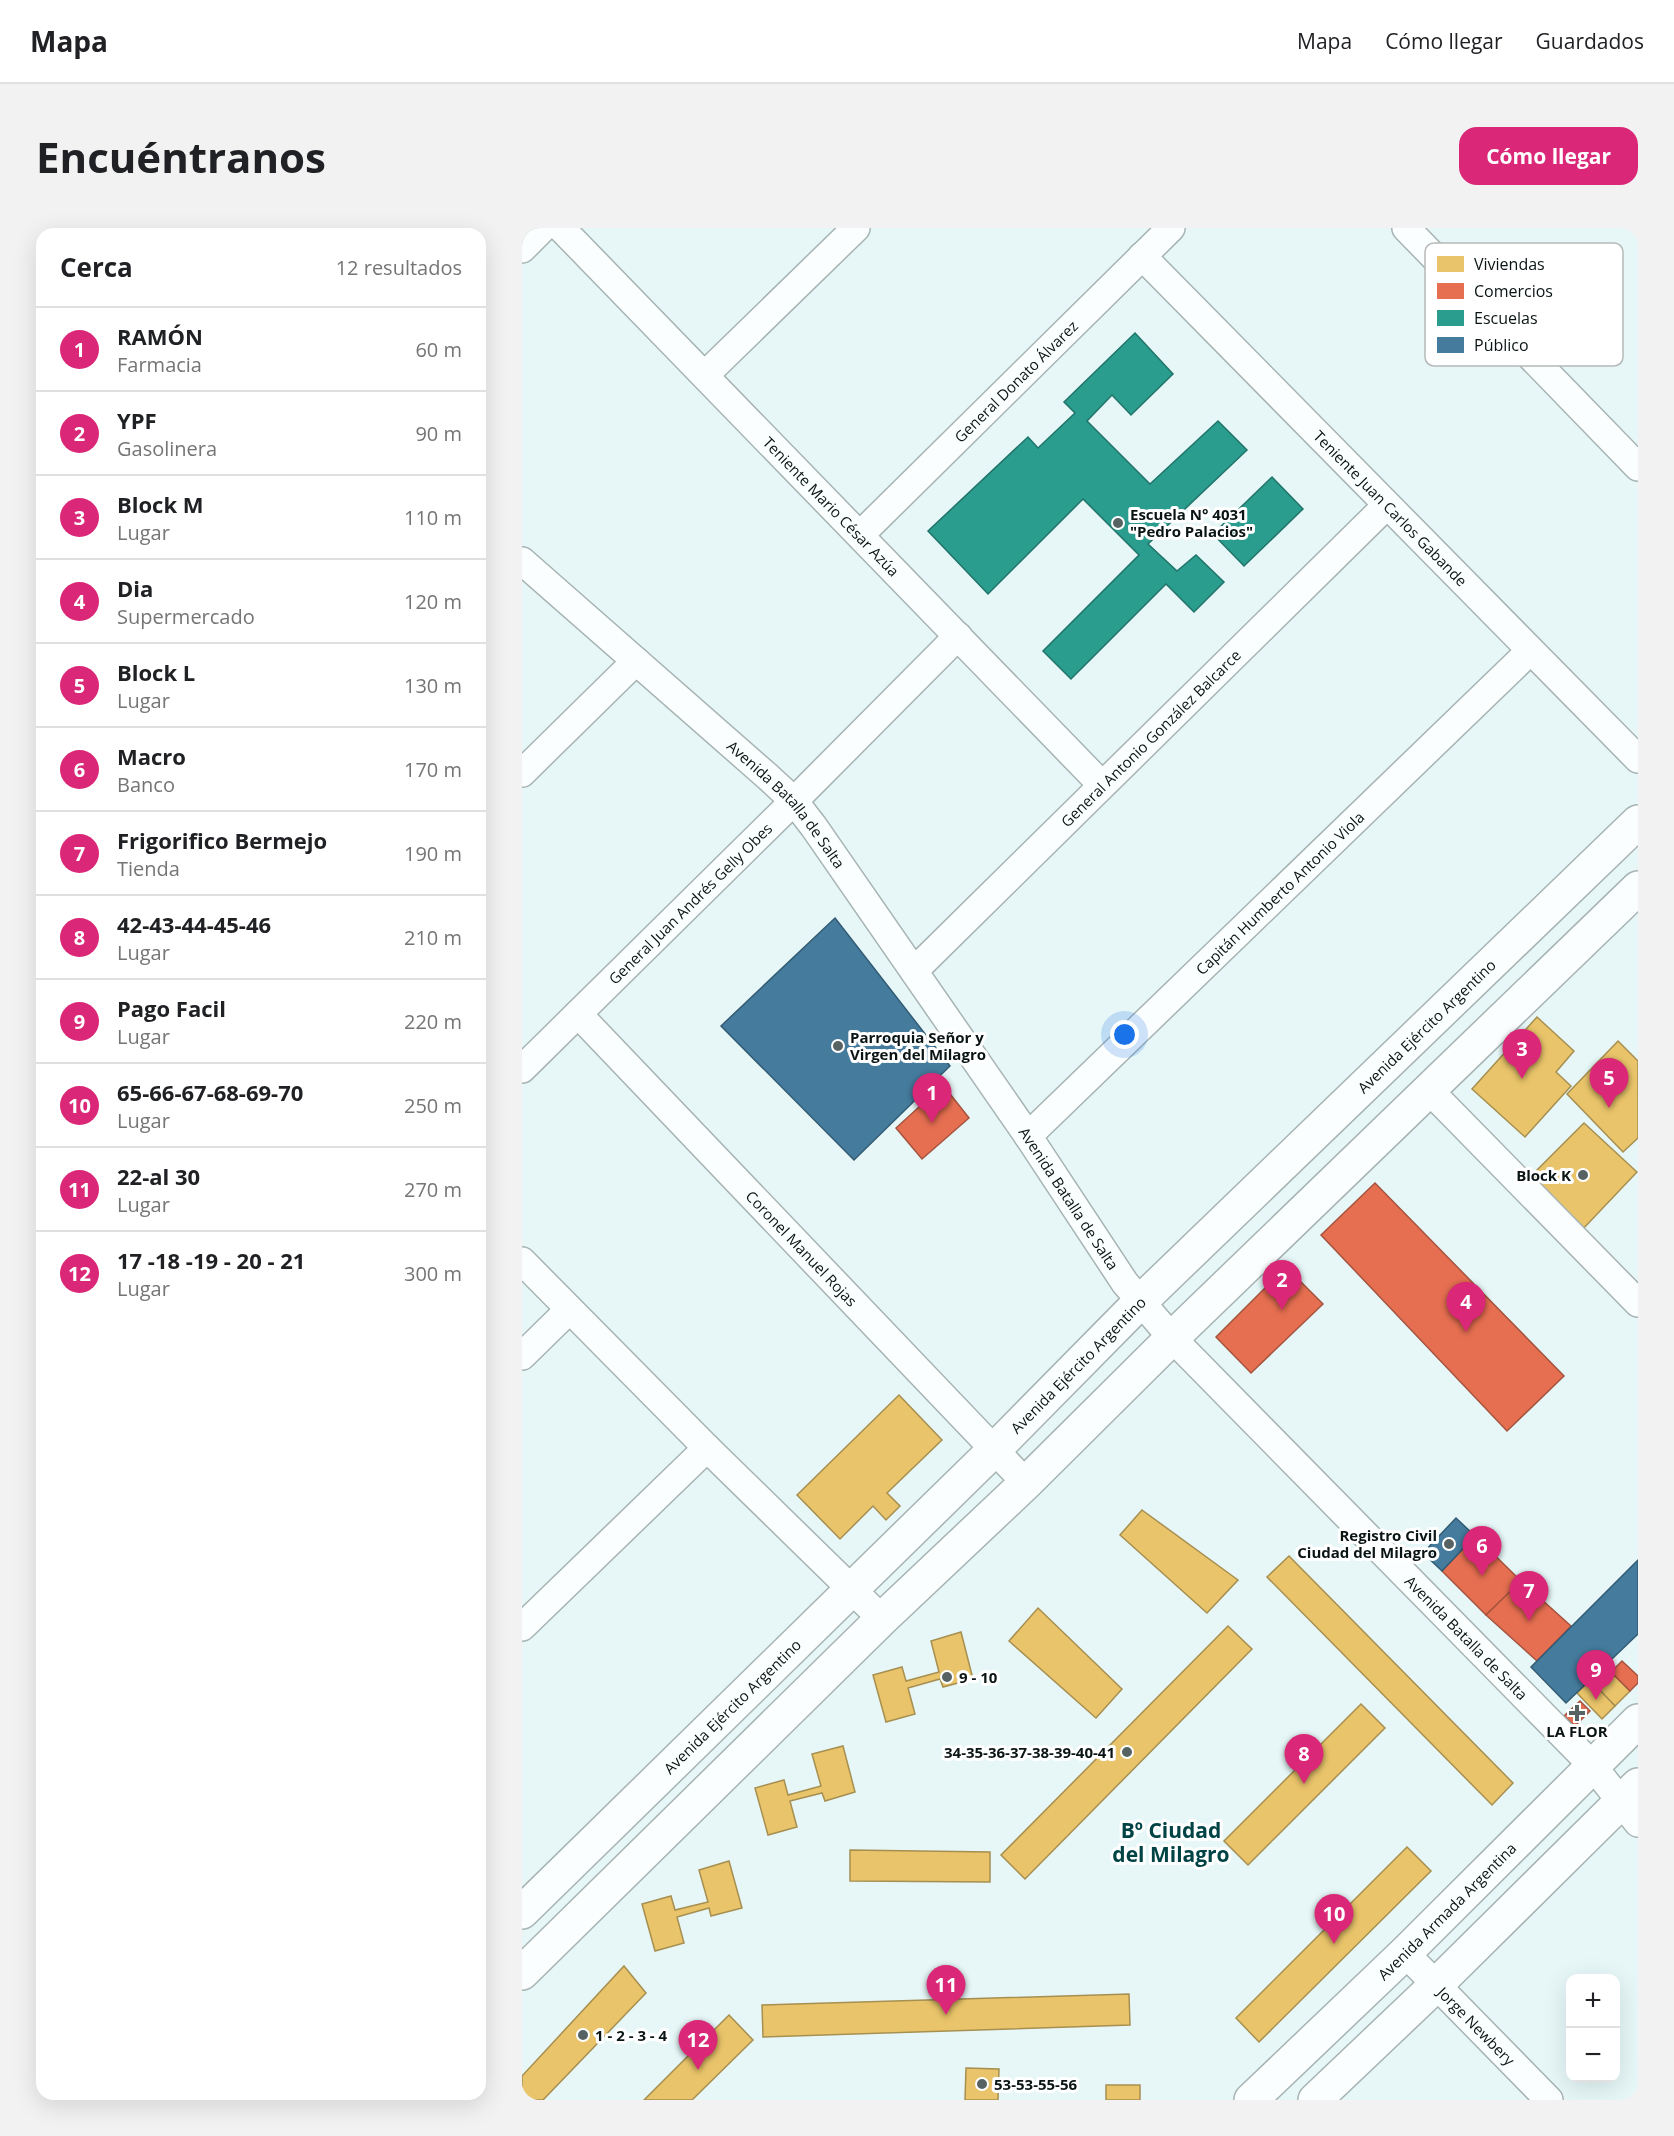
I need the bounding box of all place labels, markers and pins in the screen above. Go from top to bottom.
place label: Escuela N° 4031 "Pedro Palacios" [1130,504,1253,541]
marker: Escuela N° 4031 "Pedro Palacios" [1111,516,1125,530]
place label: Parroquia Señor y Virgen del Milagro [850,1027,986,1064]
pin: 3 [1502,1030,1542,1079]
marker: Parroquia Señor y Virgen del Milagro [831,1039,845,1053]
pin: 5 [1590,1058,1628,1108]
pin: 1 [912,1074,952,1123]
place label: Block K [1516,1165,1571,1185]
marker: Block K [1576,1168,1590,1182]
pin: 2 [1262,1260,1302,1310]
pin: 4 [1446,1282,1486,1332]
place label: Registro Civil Ciudad del Milagro [1297,1525,1437,1562]
pin: 6 [1462,1526,1502,1576]
marker: Registro Civil Ciudad del Milagro [1442,1537,1456,1551]
pin: 7 [1510,1572,1548,1621]
pin: 9 [1576,1650,1616,1700]
place label: 9 - 10 [959,1667,998,1687]
marker: 9 - 10 [940,1670,954,1684]
marker: LA FLOR [1570,1706,1584,1720]
place label: LA FLOR [1546,1721,1608,1741]
pin: 8 [1284,1734,1324,1784]
place label: 34-35-36-37-38-39-40-41 [944,1742,1115,1762]
marker: 34-35-36-37-38-39-40-41 [1120,1745,1134,1759]
pin: 10 [1314,1894,1354,1944]
pin: 11 [926,1966,966,2015]
pin: 12 [678,2020,717,2070]
place label: 1 - 2 - 3 - 4 [595,2025,668,2045]
marker: 1 - 2 - 3 - 4 [576,2028,590,2042]
place label: 53-53-55-56 [994,2074,1078,2094]
marker: 53-53-55-56 [975,2077,989,2091]

